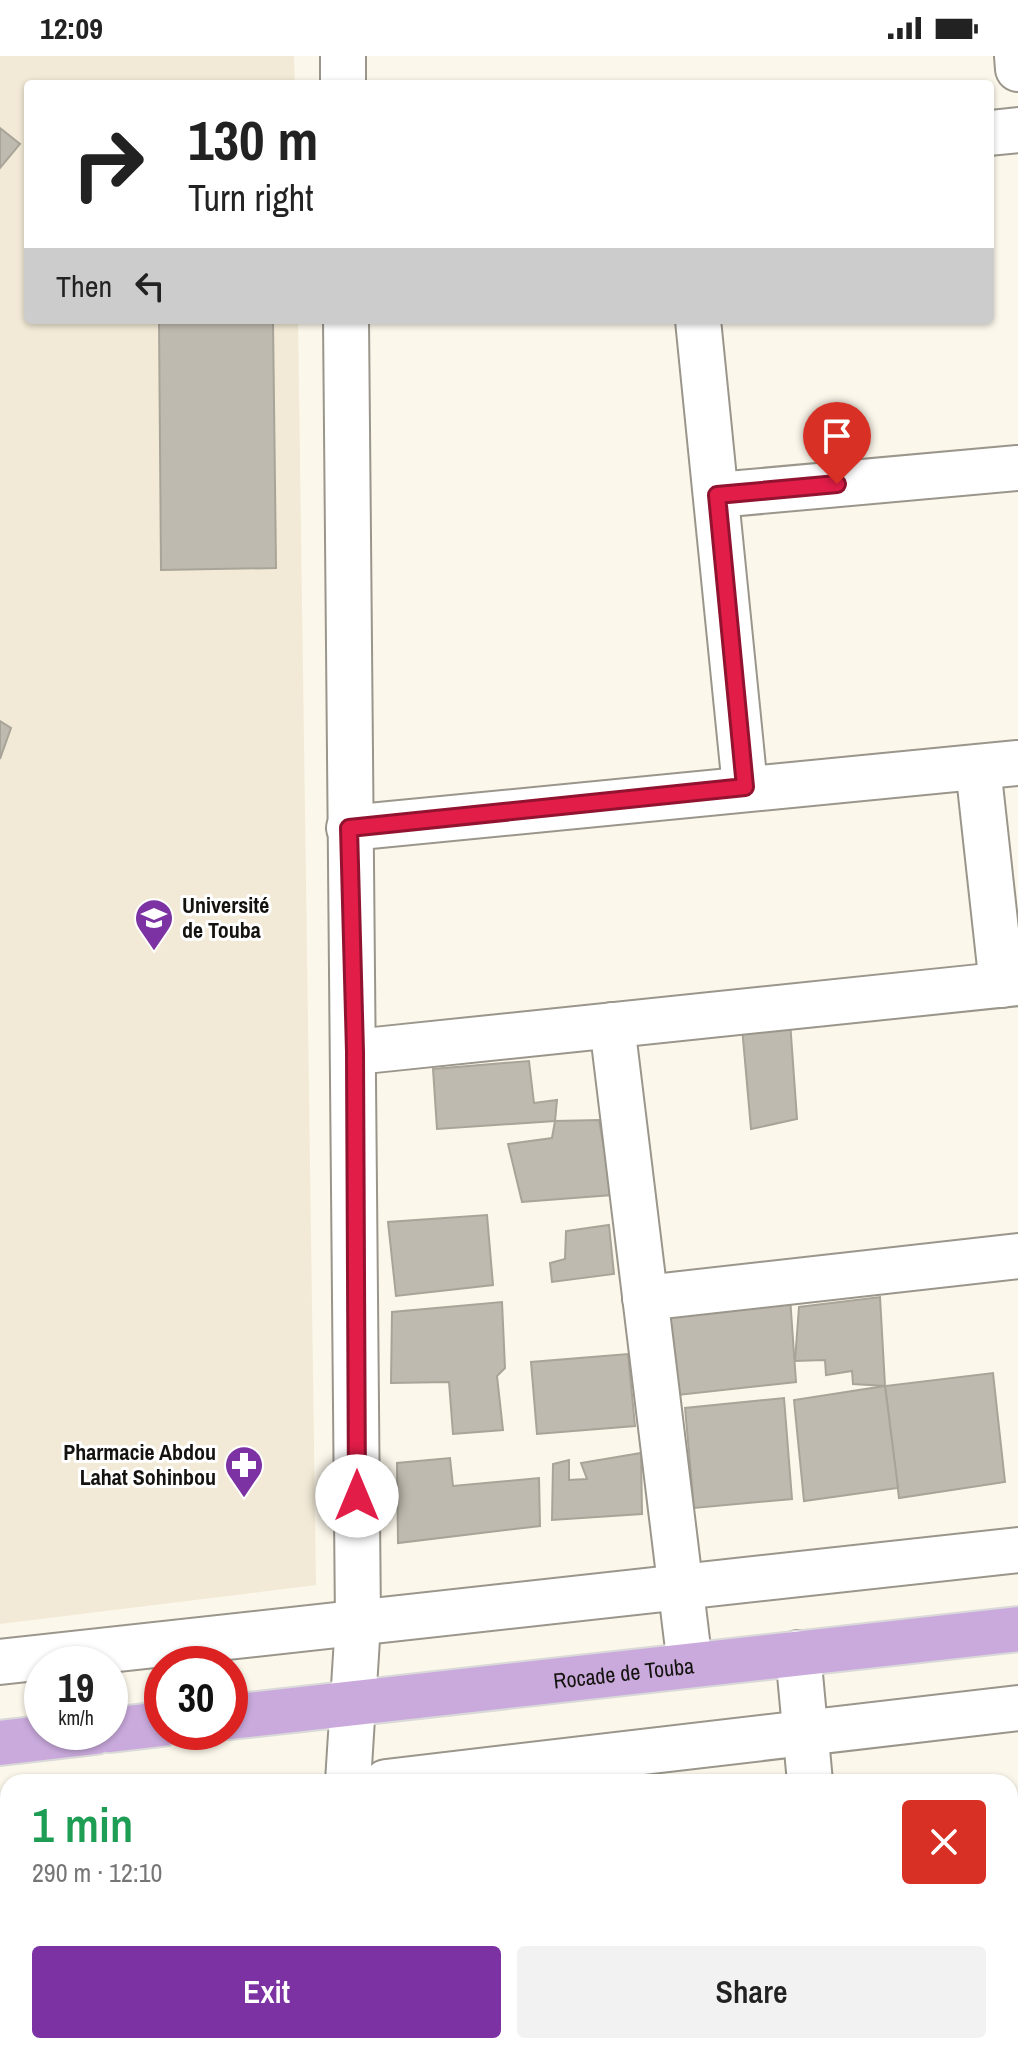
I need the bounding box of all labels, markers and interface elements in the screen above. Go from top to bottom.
text: 12:09 [40,8,103,48]
text: 130 m [188,102,318,177]
icon: right [56,112,160,216]
text: Turn right [188,174,313,222]
icon: left [128,264,172,308]
text: Then [56,266,112,306]
pin [803,402,871,484]
icon: arrive [815,414,859,458]
place label: Université de Touba [182,890,269,945]
school or university icon: Université de Touba [133,897,175,952]
place label: Pharmacie Abdou Lahat Sohinbou [63,1437,216,1492]
pharmacy icon: Pharmacie Abdou Lahat Sohinbou [223,1444,265,1499]
position arrow [315,1454,399,1538]
speed limit sign: 30 [144,1646,248,1750]
street label: Rocade de Touba [552,1650,695,1696]
text: 19 [58,1661,94,1714]
text: km/h [58,1704,94,1731]
text: 1 min [32,1792,133,1857]
button: close [902,1800,986,1884]
text: 290 m · 12:10 [32,1855,162,1890]
button: Exit [32,1946,501,2038]
button: Share [517,1946,986,2038]

